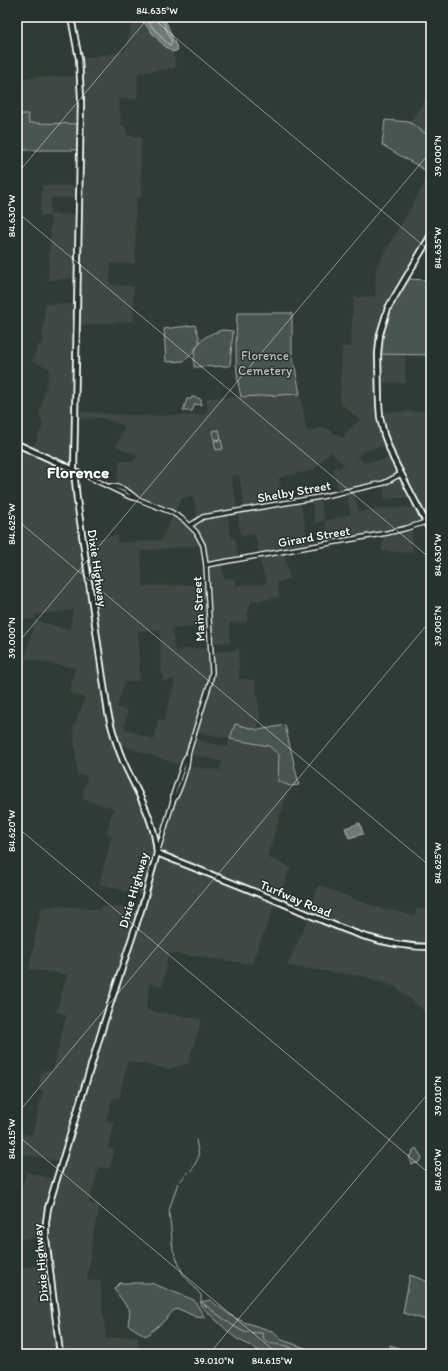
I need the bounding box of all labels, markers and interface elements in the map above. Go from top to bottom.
text: 84.635°W [136,4,178,17]
text: 39.000°N [431,135,444,177]
text: 84.630°W [5,194,18,237]
text: 84.635°W [431,227,444,269]
park label: Florence Cemetery [238,348,292,378]
district label: Florence [47,462,109,482]
street label: Shelby Street [256,478,332,505]
text: 84.625°W [5,503,18,545]
street label: Girard Street [277,523,351,550]
street label: Dixie Highway [85,528,110,608]
text: 84.630°W [431,533,444,576]
street label: Main Street [189,576,208,642]
text: 39.005°N [431,606,444,646]
text: 39.000°N [5,617,18,659]
text: 84.620°W [5,809,18,852]
text: 84.625°W [431,842,444,884]
street label: Dixie Highway [116,851,151,930]
street label: Turfway Road [258,877,334,920]
text: 39.010°N [431,1076,444,1116]
text: 84.615°W [5,1118,18,1159]
text: 84.620°W [431,1148,444,1191]
street label: Dixie Highway [30,1223,51,1303]
text: 39.010°N [194,1354,234,1367]
text: 84.615°W [252,1354,293,1367]

